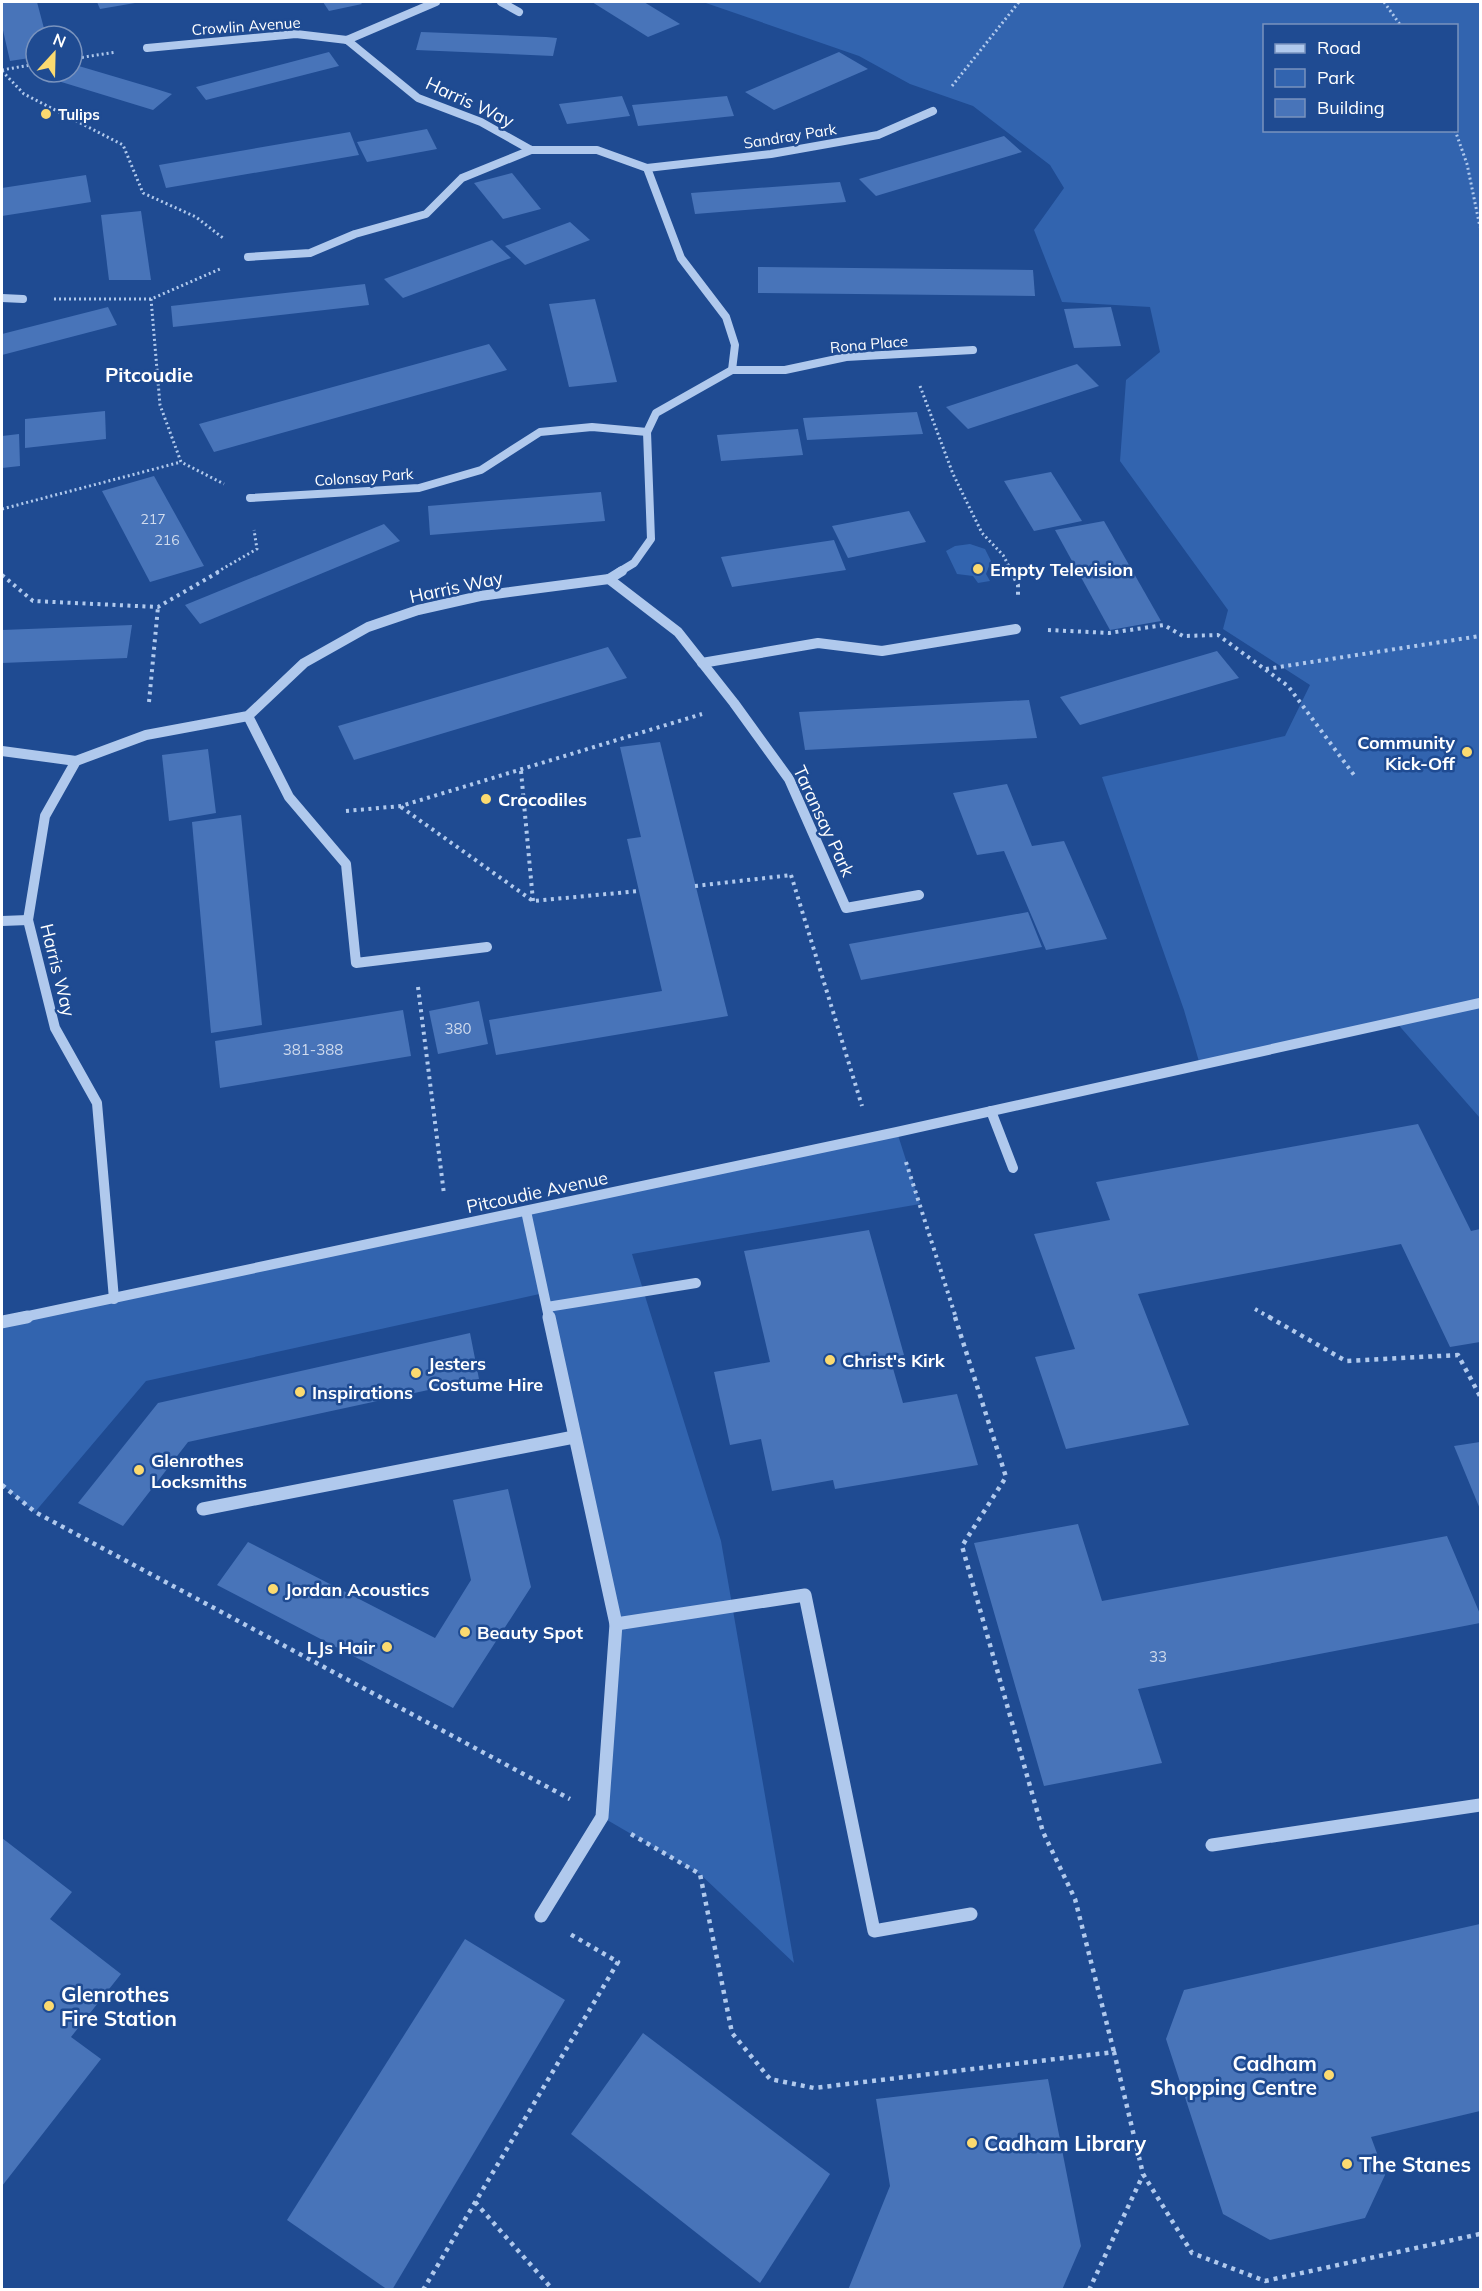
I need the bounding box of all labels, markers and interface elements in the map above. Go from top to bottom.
street label: Crowlin Avenue [191,13,301,39]
north arrow [24,24,84,84]
legend [1263,24,1458,132]
text: N [50,29,69,52]
text: Road [1317,36,1361,59]
text: Park [1317,66,1356,89]
street label: Harris Way [422,72,518,133]
text: Building [1317,96,1385,119]
place label: Tulips [58,105,100,124]
marker: Tulips [39,107,53,121]
street label: Sandray Park [742,119,838,153]
street label: Rona Place [829,331,909,357]
district label: Pitcoudie [105,362,193,387]
street label: Colonsay Park [314,464,414,490]
house number: 217 [140,510,166,528]
house number: 216 [154,531,180,549]
place label: Empty Television [990,558,1133,581]
marker: Empty Television [971,562,985,576]
street label: Harris Way [407,566,505,608]
place label: Community Kick-Off [1357,731,1455,775]
marker: Community Kick-Off [1460,745,1474,759]
street label: Taransay Park [788,762,860,881]
place label: Crocodiles [498,788,587,811]
marker: Crocodiles [479,792,493,806]
street label: Harris Way [35,921,81,1019]
house number: 380 [444,1019,472,1038]
house number: 381-388 [283,1040,343,1059]
street label: Pitcoudie Avenue [464,1166,610,1218]
place label: Christ's Kirk [842,1349,946,1372]
place label: Jesters Costume Hire [428,1352,543,1396]
marker: Christ's Kirk [823,1353,837,1367]
marker: Jesters Costume Hire [409,1366,423,1380]
place label: Inspirations [312,1381,413,1404]
marker: Inspirations [293,1385,307,1399]
place label: Glenrothes Locksmiths [151,1449,247,1493]
marker: Glenrothes Locksmiths [132,1463,146,1477]
place label: Jordan Acoustics [285,1578,429,1601]
marker: Jordan Acoustics [266,1582,280,1596]
place label: Beauty Spot [477,1621,583,1644]
marker: Beauty Spot [458,1625,472,1639]
place label: LJs Hair [307,1636,376,1659]
marker: LJs Hair [380,1640,394,1654]
house number: 33 [1149,1647,1167,1666]
place label: Glenrothes Fire Station [61,1981,177,2031]
marker: Glenrothes Fire Station [42,1999,56,2013]
place label: Cadham Shopping Centre [1150,2050,1317,2100]
marker: Cadham Shopping Centre [1322,2068,1336,2082]
place label: Cadham Library [984,2130,1147,2156]
marker: Cadham Library [965,2136,979,2150]
place label: The Stanes [1359,2151,1471,2177]
marker: The Stanes [1340,2157,1354,2171]

